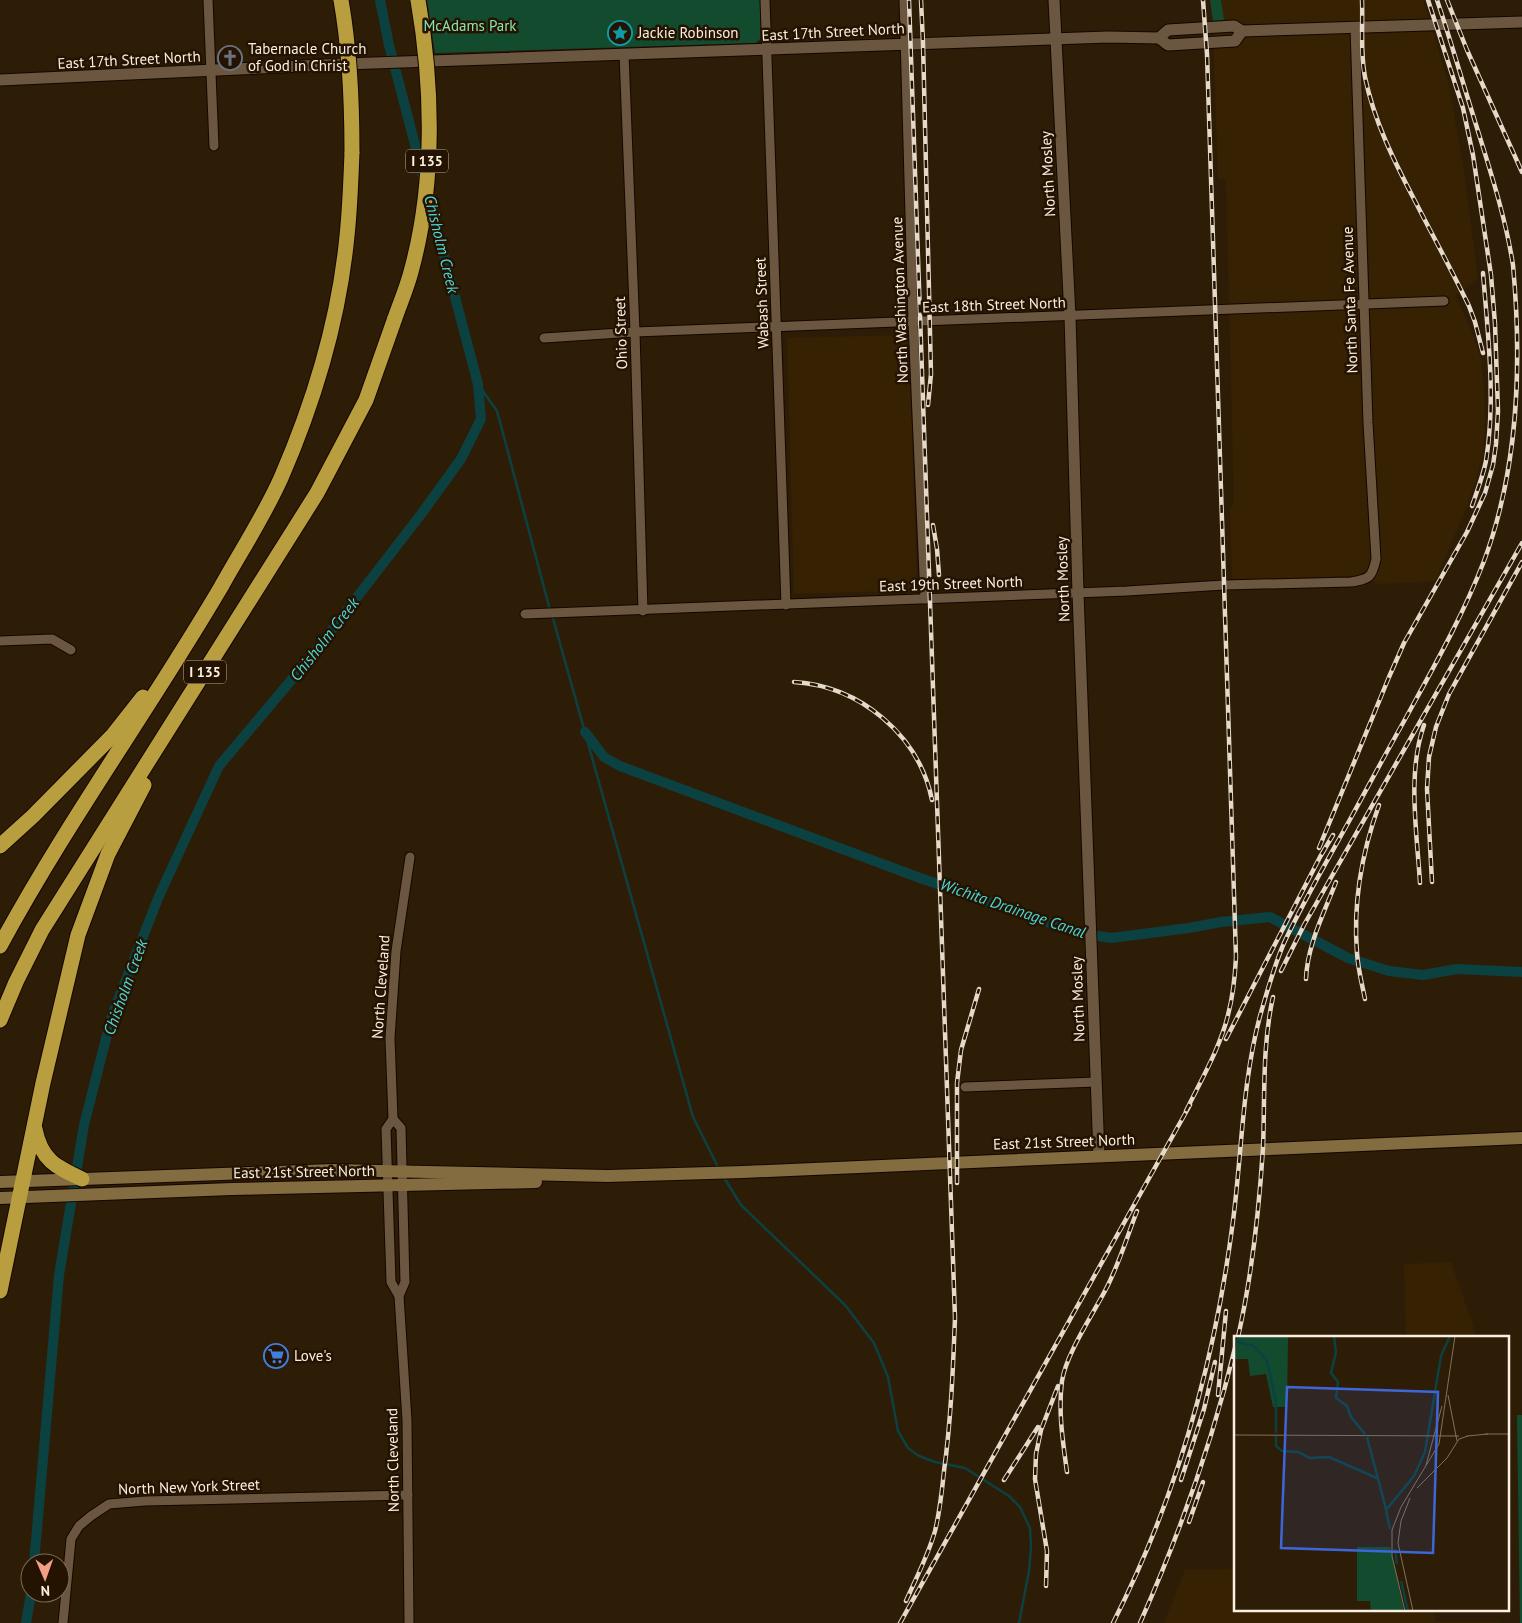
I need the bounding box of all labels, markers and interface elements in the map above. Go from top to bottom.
park label: McAdams Park [423,16,517,35]
street label: East 17th Street North [761,18,905,45]
place icon: Jackie Robinson [607,20,633,46]
place label: Jackie Robinson [637,23,739,42]
place label: Tabernacle Church of God in Christ [248,39,366,75]
church icon: Tabernacle Church of God in Christ [217,45,243,71]
street label: East 17th Street North [57,46,201,73]
street label: North Mosley [1036,131,1059,217]
road number: I 135 [406,150,448,172]
water label: Chisholm Creek [420,193,464,296]
street label: North Washington Avenue [887,217,912,383]
street label: North Santa Fe Avenue [1337,226,1362,374]
street label: Wabash Street [750,257,773,349]
street label: East 18th Street North [922,292,1066,317]
street label: Ohio Street [610,296,631,370]
street label: North Mosley [1052,536,1073,622]
street label: East 19th Street North [879,571,1023,596]
water label: Chisholm Creek [285,593,363,685]
road number: I 135 [184,660,226,684]
water label: Wichita Drainage Canal [938,874,1089,942]
street label: North Cleveland [367,934,394,1040]
water label: Chisholm Creek [98,936,152,1038]
street label: North Mosley [1067,956,1088,1042]
street label: East 21st Street North [993,1130,1135,1153]
street label: East 21st Street North [233,1161,375,1182]
inset map [1234,1336,1510,1610]
supermarket icon: Love's [263,1343,289,1369]
place label: Love's [294,1346,332,1365]
street label: North Cleveland [382,1408,403,1512]
street label: North New York Street [118,1475,260,1498]
north arrow [20,1553,70,1603]
text: N [41,1582,50,1600]

